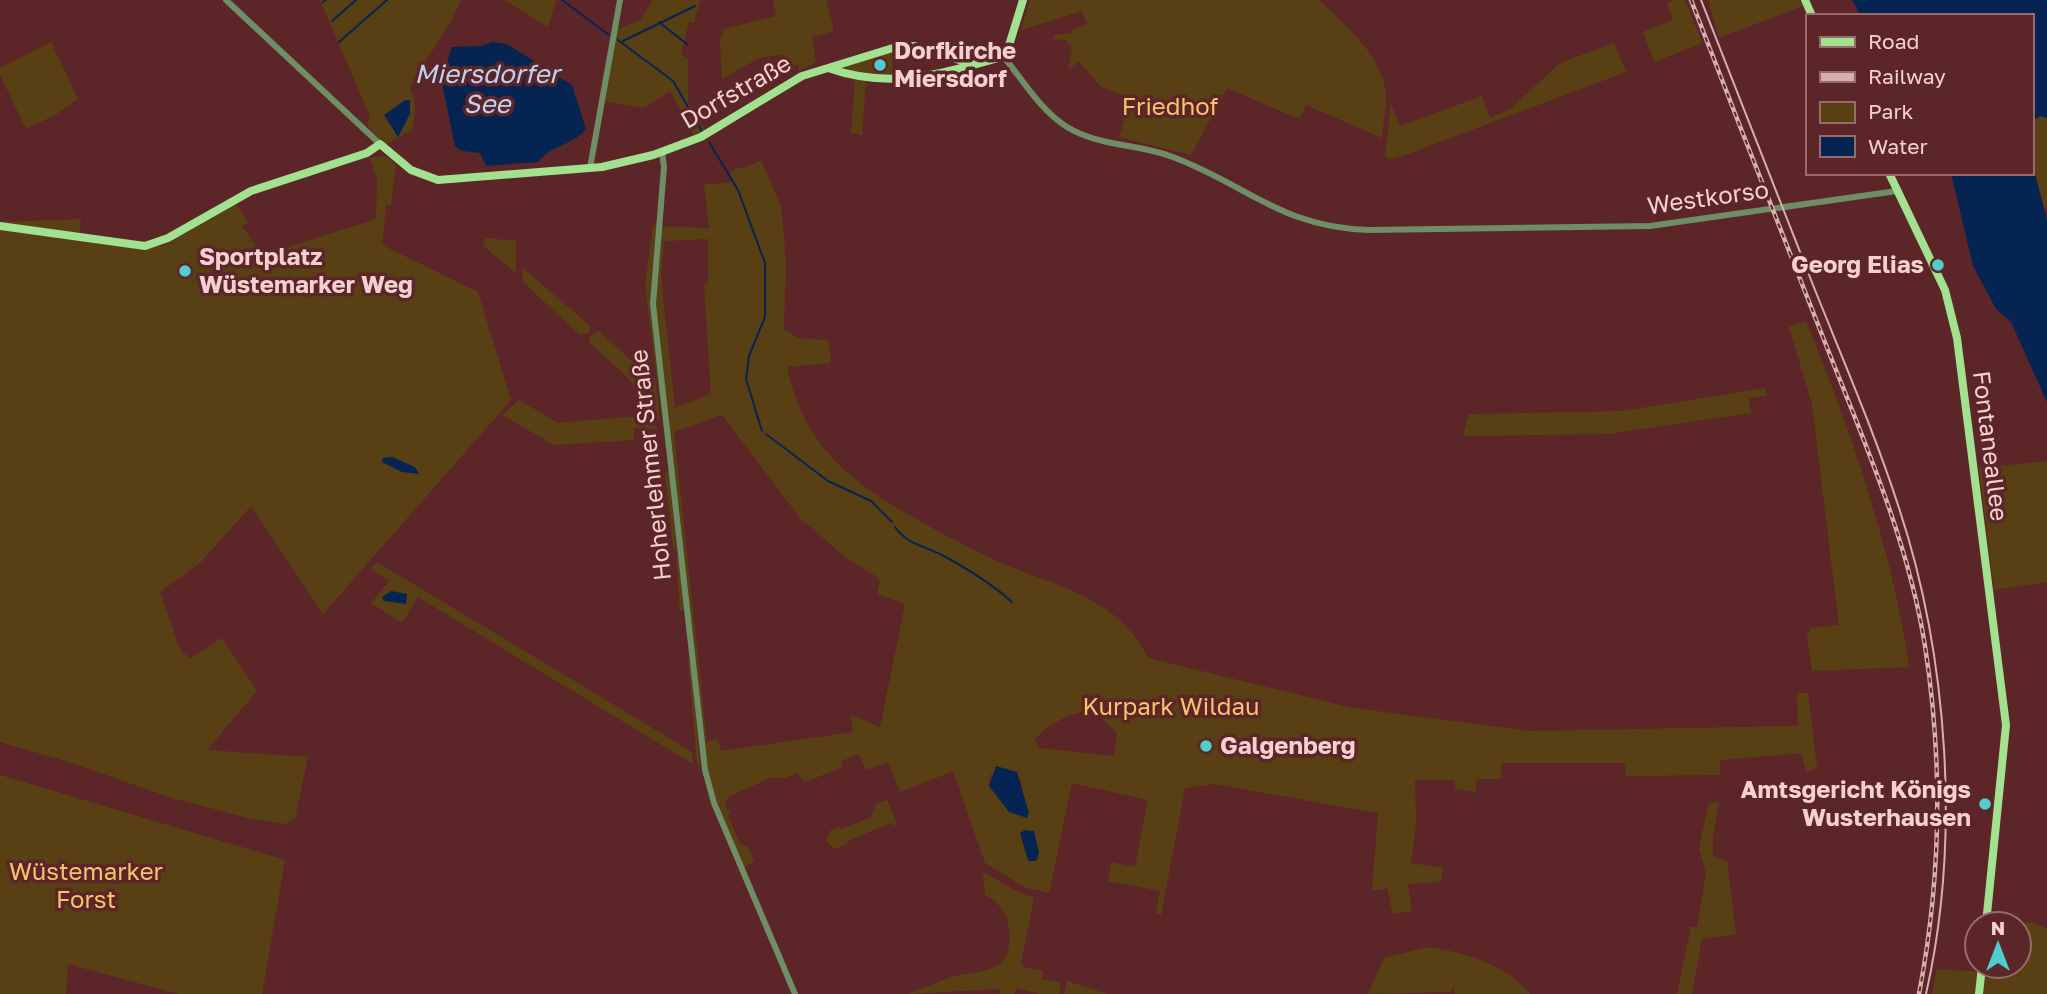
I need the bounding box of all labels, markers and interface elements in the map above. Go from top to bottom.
legend [1806,14,2033,175]
text: Road [1868,28,1919,54]
place label: Dorfkirche Miersdorf [894,35,1016,92]
street label: Dorfstraße [675,47,796,134]
marker: Dorfkirche Miersdorf [872,57,888,73]
water label: Miersdorfer See [414,58,563,119]
text: Railway [1868,63,1946,89]
park label: Friedhof [1122,91,1218,120]
text: Park [1868,98,1914,124]
text: Water [1868,133,1928,159]
street label: Westkorso [1645,174,1770,219]
place label: Sportplatz Wüstemarker Weg [199,241,413,298]
place label: Georg Elias [1791,249,1924,278]
marker: Georg Elias [1930,257,1946,273]
marker: Sportplatz Wüstemarker Weg [177,263,193,279]
street label: Hoherlehmer Straße [623,348,676,582]
street label: Fontaneallee [1968,369,2015,523]
park label: Kurpark Wildau [1083,691,1259,720]
place label: Galgenberg [1220,730,1356,759]
marker: Galgenberg [1198,738,1214,754]
place label: Amtsgericht Königs Wusterhausen [1741,774,1971,831]
marker: Amtsgericht Königs Wusterhausen [1977,796,1993,812]
park label: Wüstemarker Forst [9,856,163,913]
north arrow [1963,910,2033,980]
text: N [1991,916,2005,939]

